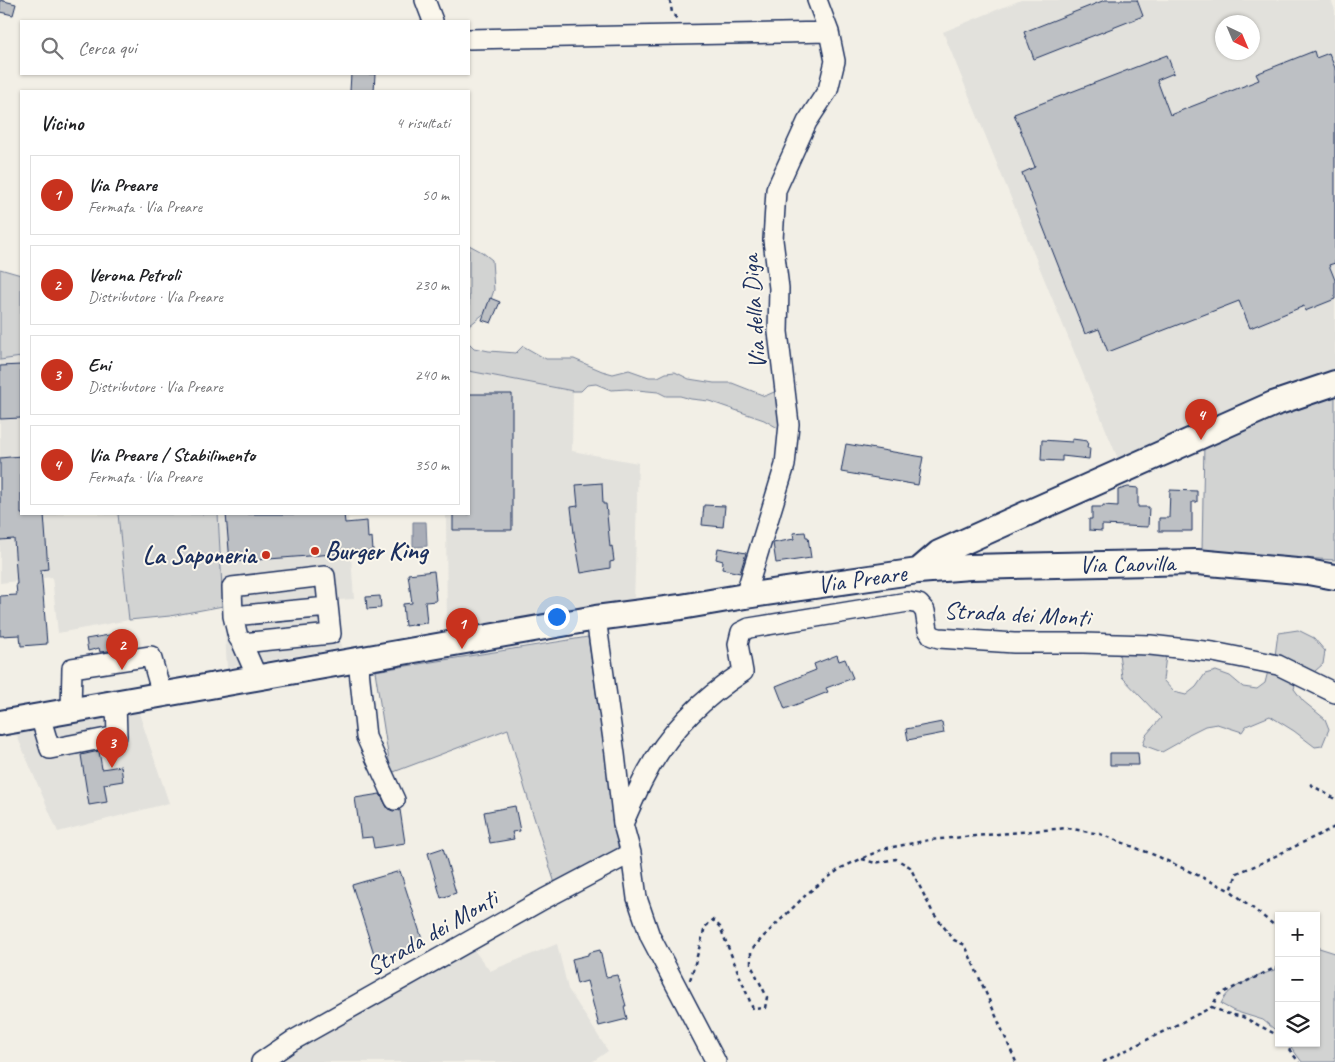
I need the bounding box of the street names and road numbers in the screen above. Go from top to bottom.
street label: Via della Diga [734,251,774,370]
street label: Via Caovilla [1079,547,1178,581]
street label: Via Preare [815,557,910,601]
street label: Strada dei Monti [943,594,1094,634]
street label: Strada dei Monti [361,881,506,983]

